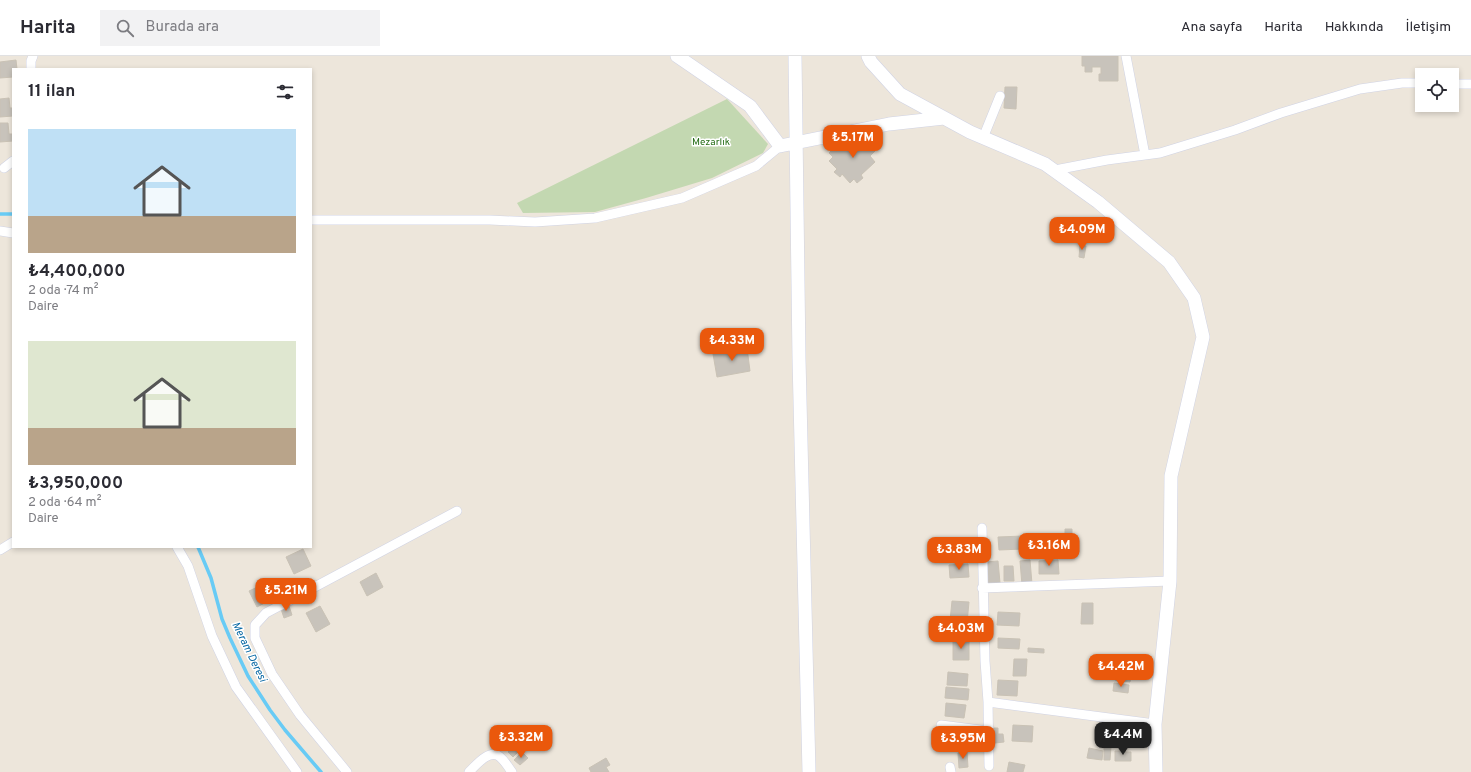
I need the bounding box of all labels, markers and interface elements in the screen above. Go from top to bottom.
search box [100,10,380,46]
text: Harita [20,16,76,40]
icon: search [114,17,136,39]
text: Burada ara [146,18,219,37]
text: Ana sayfa [1181,19,1242,36]
text: Harita [1264,19,1303,36]
text: Hakkında [1325,19,1383,36]
text: İletişim [1405,19,1451,36]
map controls [1415,68,1459,112]
button: locate [1415,68,1459,112]
text: 11 ilan [28,81,75,103]
icon: filters [274,81,296,103]
pin: ₺5.17M [820,125,886,159]
text: ₺5.17M [832,130,874,146]
park label: Mezarlık [692,136,730,149]
icon: home [126,155,198,227]
pin: ₺4.09M [1049,217,1115,251]
text: ₺4.09M [1058,222,1106,238]
text: ₺4,400,000 [28,261,126,283]
text: 2 oda · 74 m² [28,283,99,299]
text: Daire [28,299,59,315]
pin: ₺4.33M [699,328,765,362]
text: ₺4.33M [709,333,755,349]
icon: home [126,367,198,439]
text: ₺3,950,000 [28,473,123,495]
text: 2 oda · 64 m² [28,495,101,511]
text: Daire [28,511,59,527]
pin: ₺3.16M [1016,533,1082,567]
pin: ₺3.83M [926,537,992,571]
text: ₺3.16M [1028,538,1070,554]
text: ₺3.83M [936,542,982,558]
pin: ₺5.21M [253,578,319,612]
text: ₺5.21M [264,583,308,599]
pin: ₺4.03M [928,616,994,650]
water label: Meram Deresi [228,620,270,686]
text: ₺4.03M [938,621,984,637]
pin: ₺4.42M [1088,654,1154,688]
text: ₺4.42M [1098,659,1144,675]
pin: ₺4.4M [1095,722,1151,756]
pin: ₺3.32M [488,725,554,759]
pin: ₺3.95M [930,726,996,760]
text: ₺4.4M [1104,727,1142,743]
text: ₺3.32M [498,730,544,746]
text: ₺3.95M [940,731,986,747]

